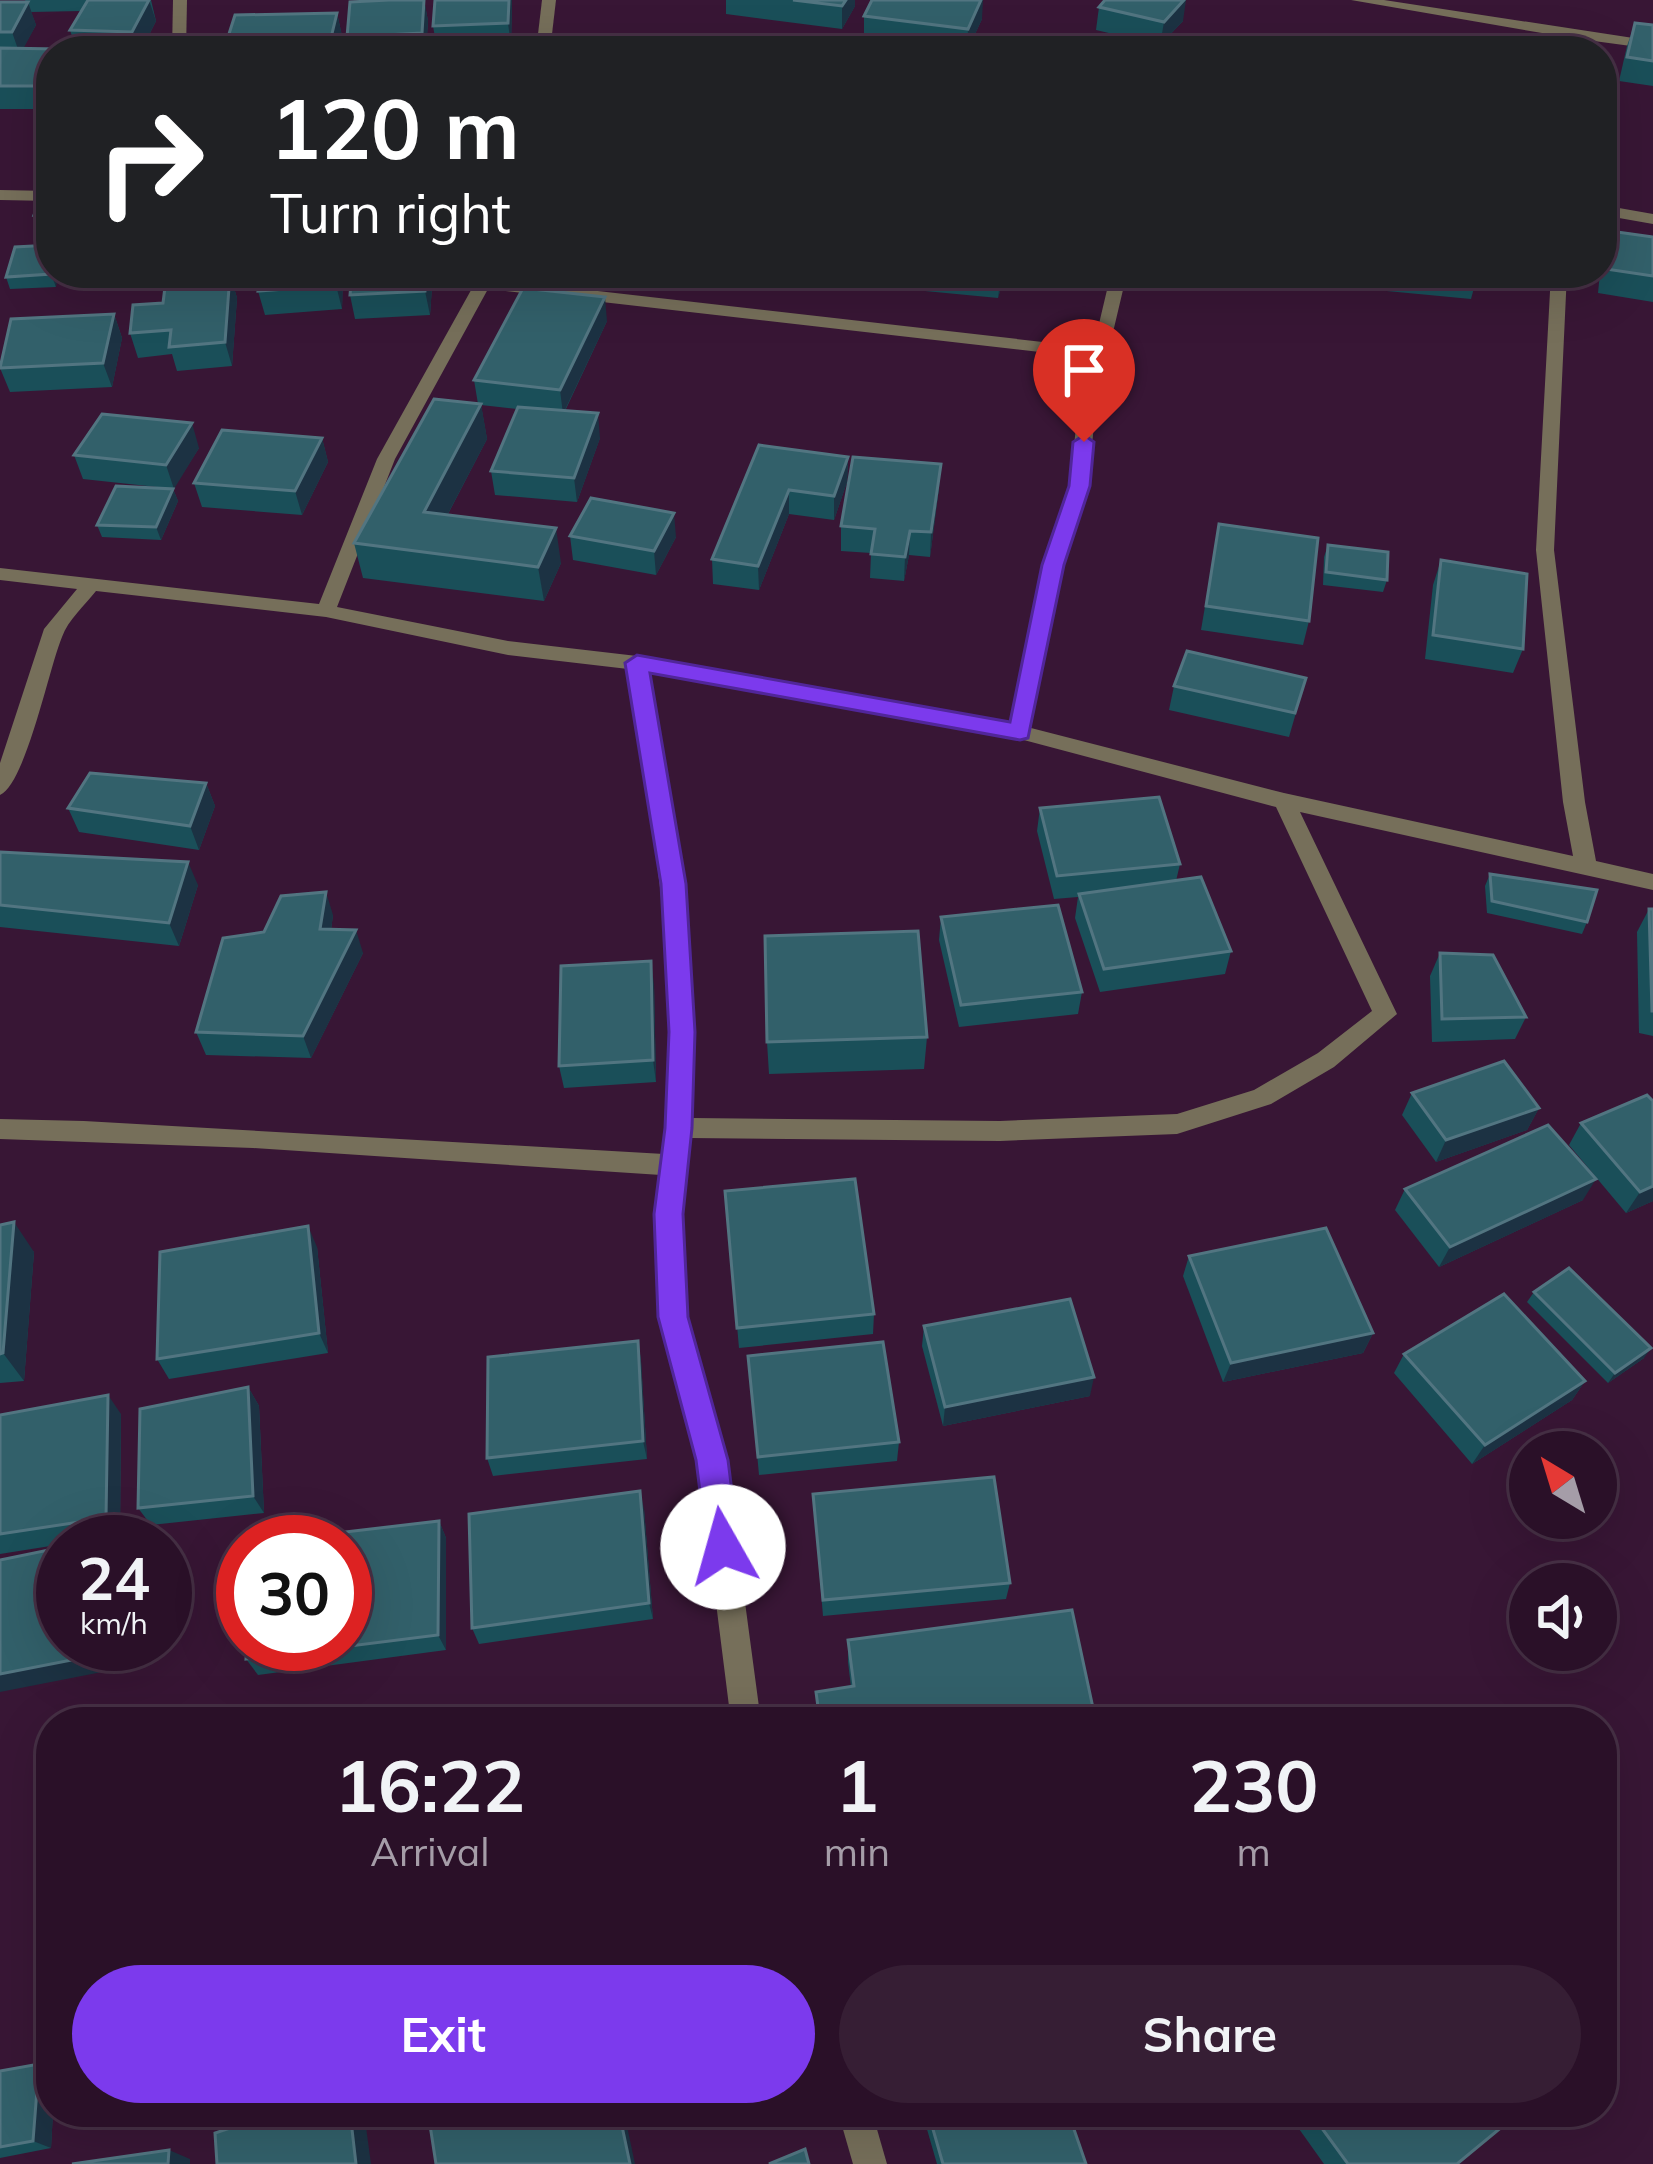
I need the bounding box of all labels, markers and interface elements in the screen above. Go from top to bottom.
text: 120 m [270,75,520,180]
icon: right [72,84,228,240]
text: Turn right [270,179,511,247]
pin [1033,319,1135,442]
icon: arrive [1051,337,1117,403]
north arrow [1509,1431,1617,1539]
map controls [1509,1431,1617,1671]
position arrow [660,1484,786,1610]
speed limit sign: 30 [216,1515,372,1671]
text: 24 [78,1540,150,1615]
button: sound [1509,1563,1617,1671]
text: km/h [80,1604,148,1642]
text: 16:22 [335,1740,525,1830]
text: 1 [835,1740,879,1830]
text: 230 [1189,1740,1318,1830]
text: Arrival [370,1827,490,1876]
text: min [824,1827,890,1876]
text: m [1236,1827,1271,1876]
button: Exit [72,1965,815,2103]
button: Share [839,1965,1581,2103]

